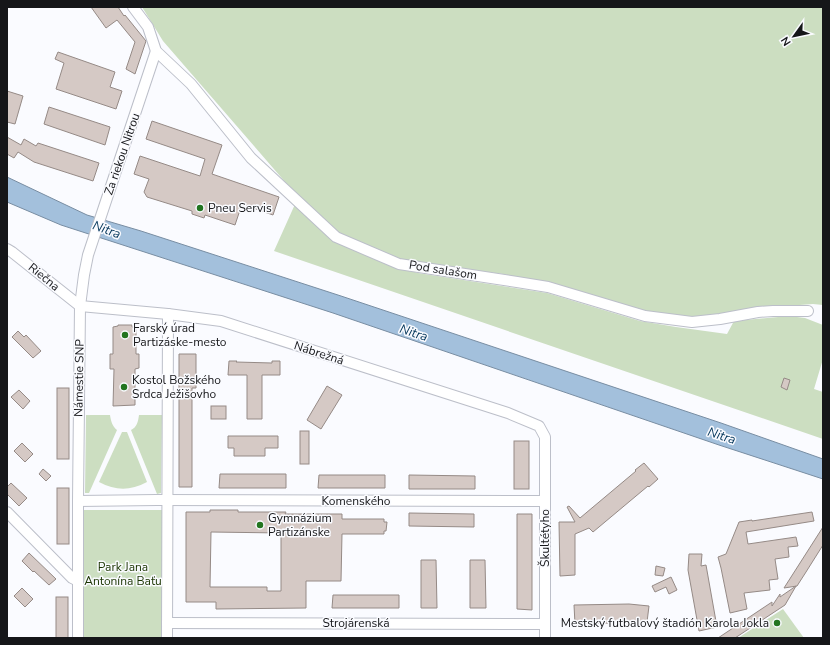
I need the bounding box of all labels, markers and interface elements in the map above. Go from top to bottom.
north arrow [774,16,814,56]
text: N [778,34,795,49]
street label: Za riekou Nitrou [100,111,144,197]
place label: Pneu Servis [208,200,272,216]
marker: Pneu Servis [195,203,205,213]
water label: Nitra [90,217,123,243]
street label: Pod salašom [408,257,478,283]
street label: Riečna [25,259,63,295]
place label: Farský úrad Partizáske-mesto [133,320,227,350]
water label: Nitra [397,320,430,346]
marker: Farský úrad Partizáske-mesto [120,330,130,340]
street label: Nábrežná [292,337,346,369]
street label: Námestie SNP [70,339,88,417]
place label: Kostol Božského Srdca Ježišovho [132,372,221,402]
marker: Kostol Božského Srdca Ježišovho [119,382,129,392]
water label: Nitra [705,423,738,449]
street label: Komenského [322,493,391,509]
street label: Škultétyho [537,509,553,567]
place label: Gymnázium Partizánske [268,510,332,540]
marker: Gymnázium Partizánske [255,520,265,530]
park label: Park Jana Antonína Baťu [84,559,162,589]
street label: Strojárenská [322,615,390,631]
place label: Mestský futbalový štadión Karola Jokla [561,615,769,631]
marker: Mestský futbalový štadión Karola Jokla [772,618,782,628]

